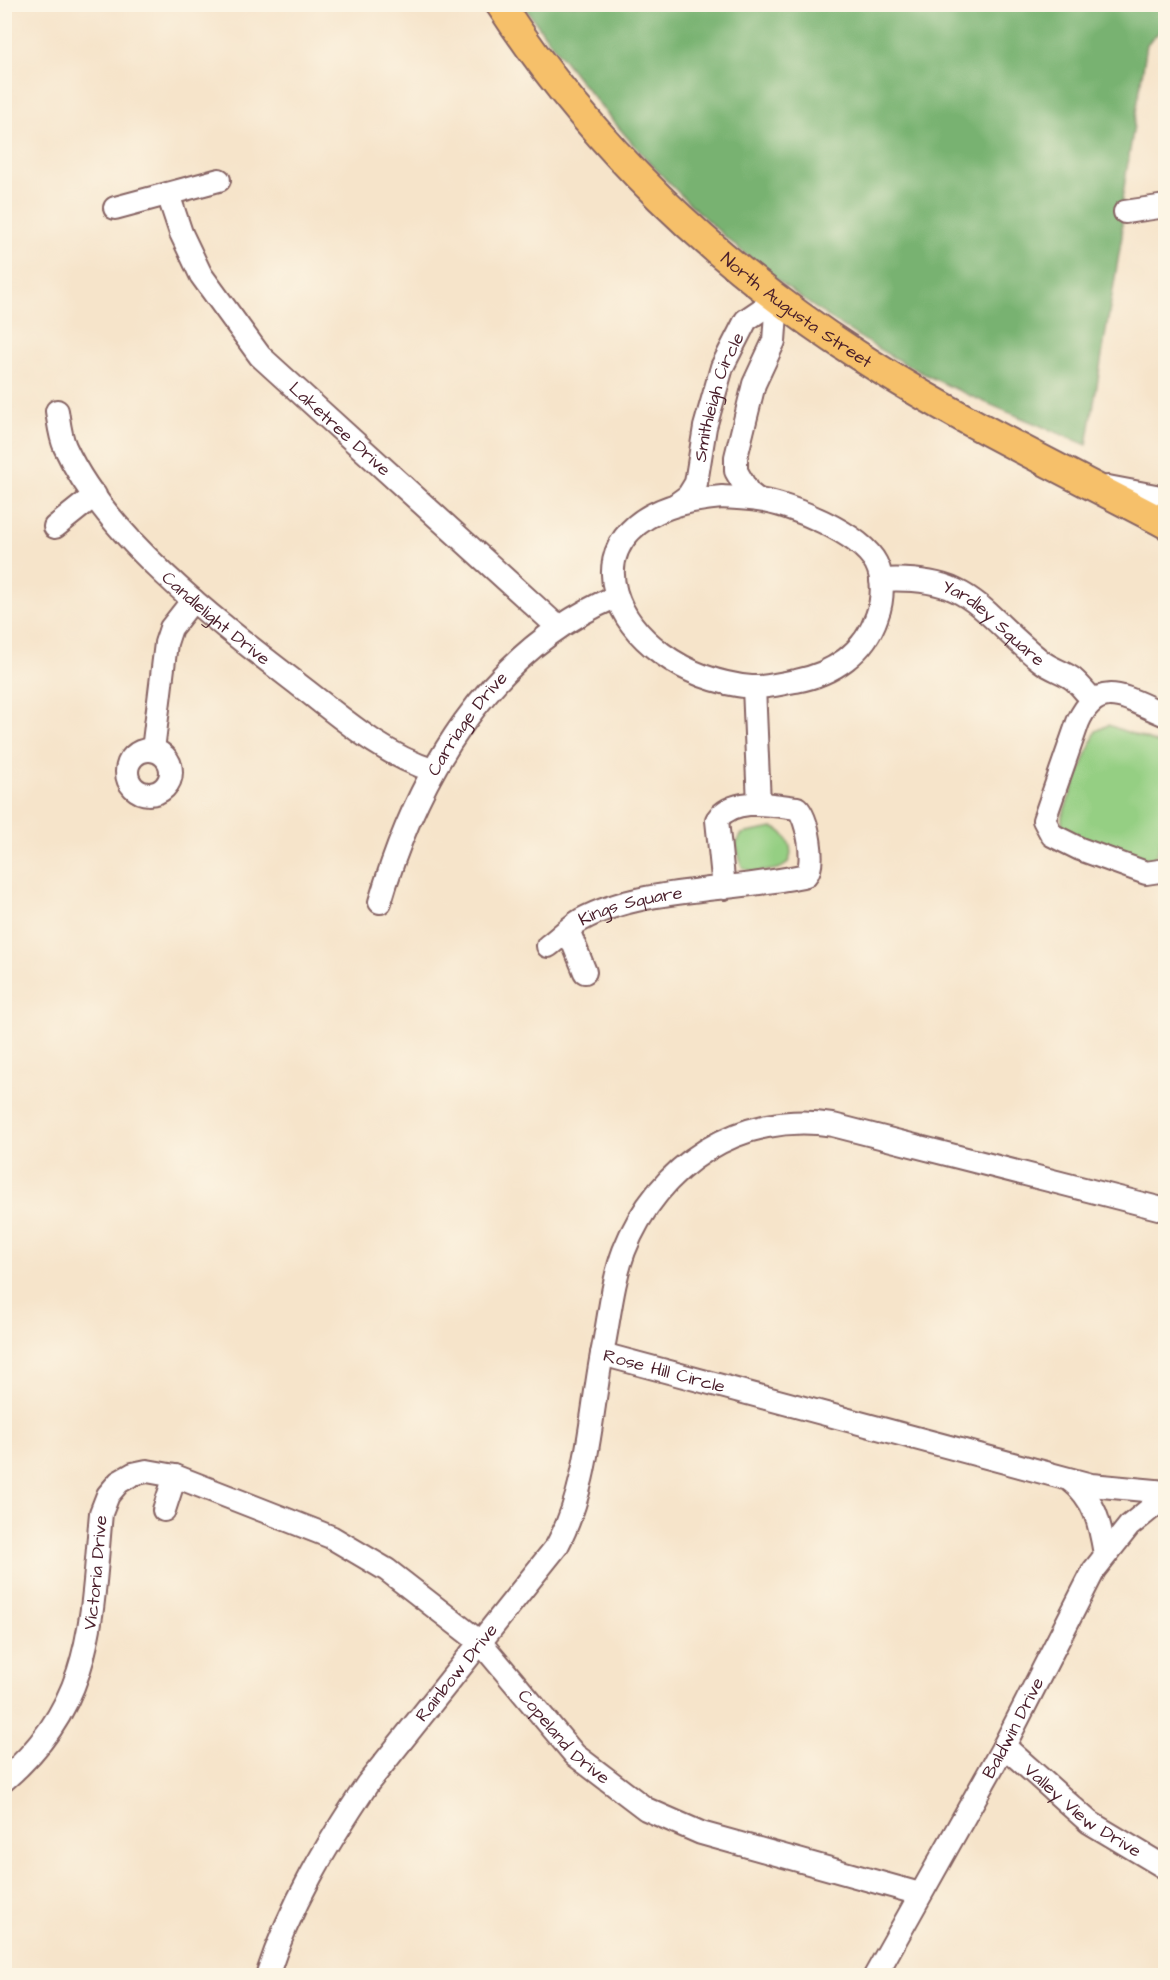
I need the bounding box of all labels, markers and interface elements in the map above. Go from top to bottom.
street label: North Augusta Street [715,247,878,375]
street label: Smithleigh Circle [688,328,751,464]
street label: Laketree Drive [283,376,396,482]
street label: Candlelight Drive [156,566,275,671]
street label: Yardley Square [939,574,1050,672]
street label: Carriage Drive [421,666,513,780]
street label: Kings Square [574,880,684,932]
street label: Rose Hill Circle [601,1343,728,1399]
street label: Victoria Drive [77,1514,114,1632]
street label: Rainbow Drive [410,1618,504,1727]
street label: Baldwin Drive [976,1673,1050,1783]
street label: Copeland Drive [512,1684,615,1790]
street label: Valley View Drive [1018,1758,1146,1864]

